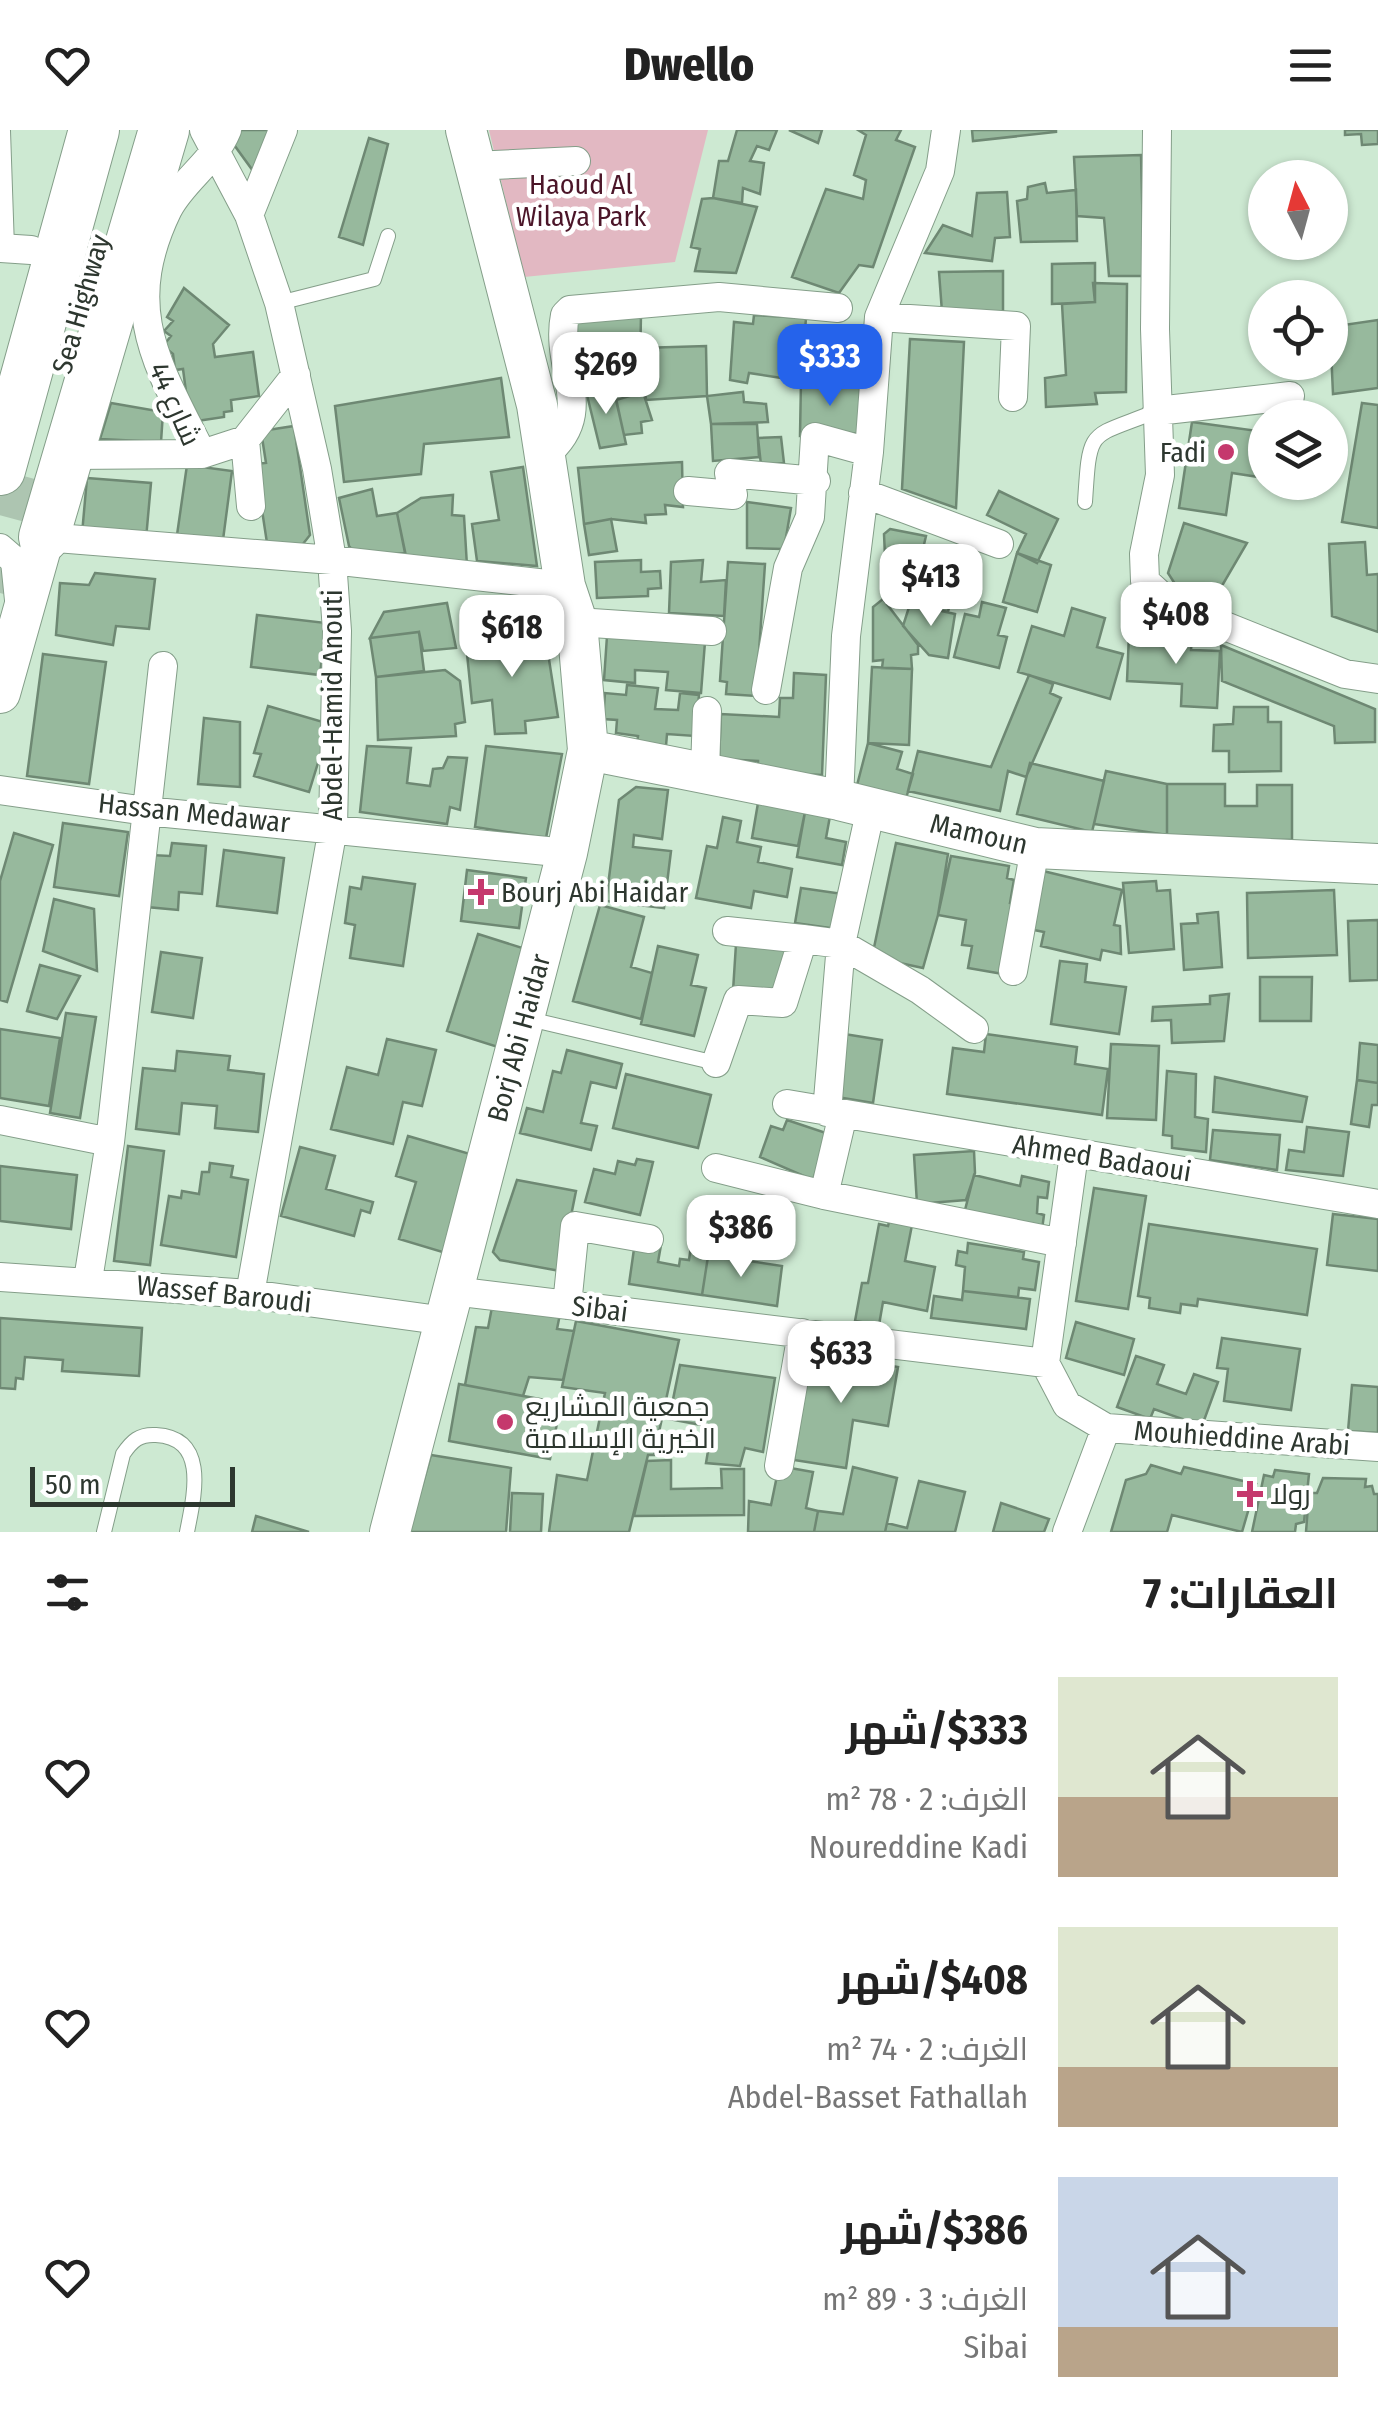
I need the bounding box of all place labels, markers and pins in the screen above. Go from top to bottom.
pin: $333 [771,324,889,409]
pin: $269 [547,332,665,417]
place label: Fadi [1160,436,1206,469]
marker: Fadi [1215,441,1237,463]
pin: $413 [872,544,990,629]
pin: $408 [1117,582,1235,667]
pin: $618 [453,595,571,680]
place label: Bourj Abi Haidar [501,876,689,909]
marker: Bourj Abi Haidar [470,881,492,903]
pin: $386 [682,1195,800,1280]
pin: $633 [782,1321,900,1406]
place label: جمعية المشاريع الخيرية الإسلامية [525,1390,716,1456]
marker: جمعية المشاريع الخيرية الإسلامية [494,1411,516,1433]
place label: رولا [1270,1478,1311,1511]
marker: رولا [1239,1483,1261,1505]

